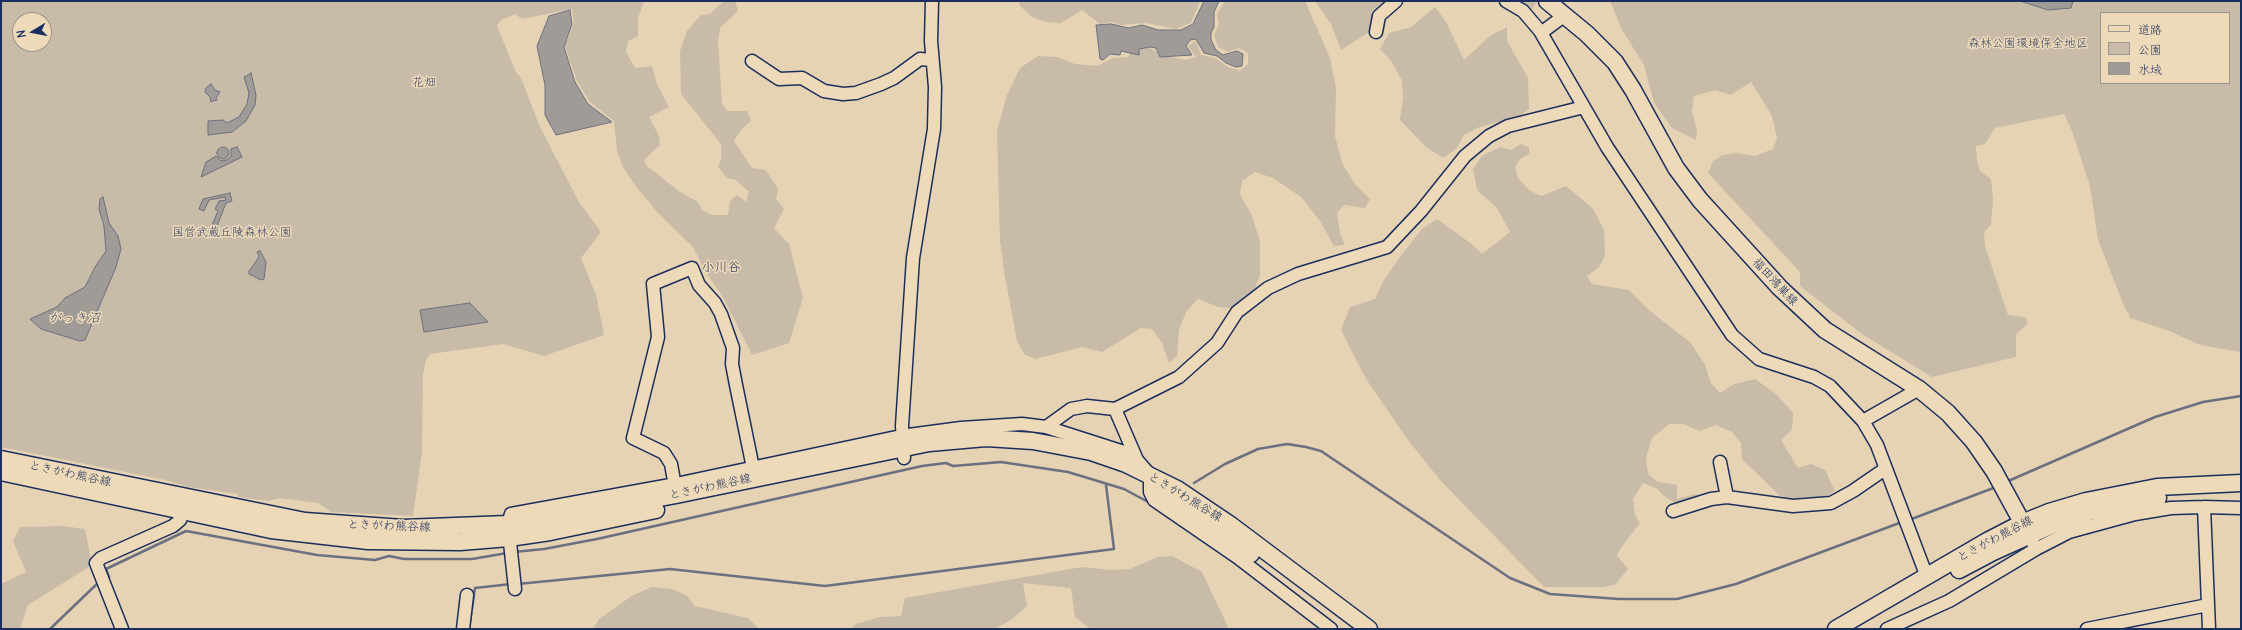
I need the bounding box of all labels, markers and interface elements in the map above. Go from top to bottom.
north arrow [12,12,52,52]
legend [2100,12,2230,84]
text: 道路 [2138,22,2162,37]
text: N [14,29,29,39]
park label: 森林公園環境保全地区 [1968,37,2088,51]
text: 公園 [2138,42,2162,57]
text: 水域 [2138,62,2162,77]
park label: 花畑 [412,76,436,90]
park label: 国営武蔵丘陵森林公園 [172,226,292,240]
street label: 福田鴻巣線 [1749,255,1801,309]
district label: 小川谷 [702,259,740,275]
water label: がっき沼 [48,310,100,326]
street label: ときがわ熊谷線 [27,458,113,490]
street label: ときがわ熊谷線 [1145,469,1225,525]
street label: ときがわ熊谷線 [667,471,753,503]
street label: ときがわ熊谷線 [1955,513,2035,565]
street label: ときがわ熊谷線 [347,517,431,535]

